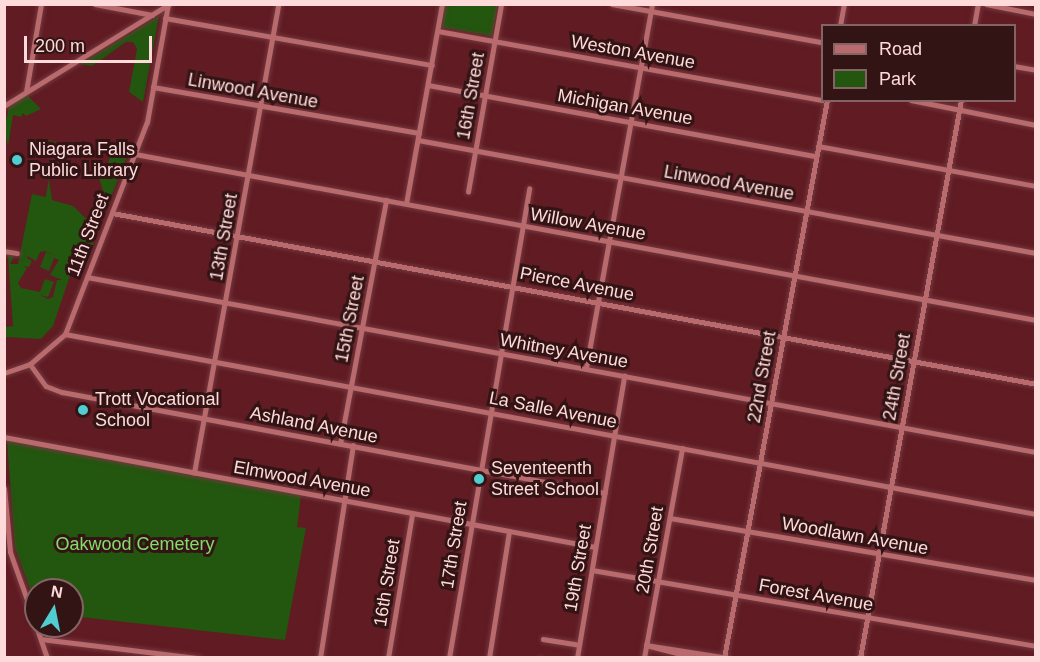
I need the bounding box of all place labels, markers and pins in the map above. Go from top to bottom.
place label: Niagara Falls Public Library [29,139,138,182]
marker: Niagara Falls Public Library [10,153,24,167]
place label: Trott Vocational School [95,389,219,432]
marker: Trott Vocational School [76,403,90,417]
place label: Seventeenth Street School [491,458,599,500]
marker: Seventeenth Street School [472,472,486,486]

